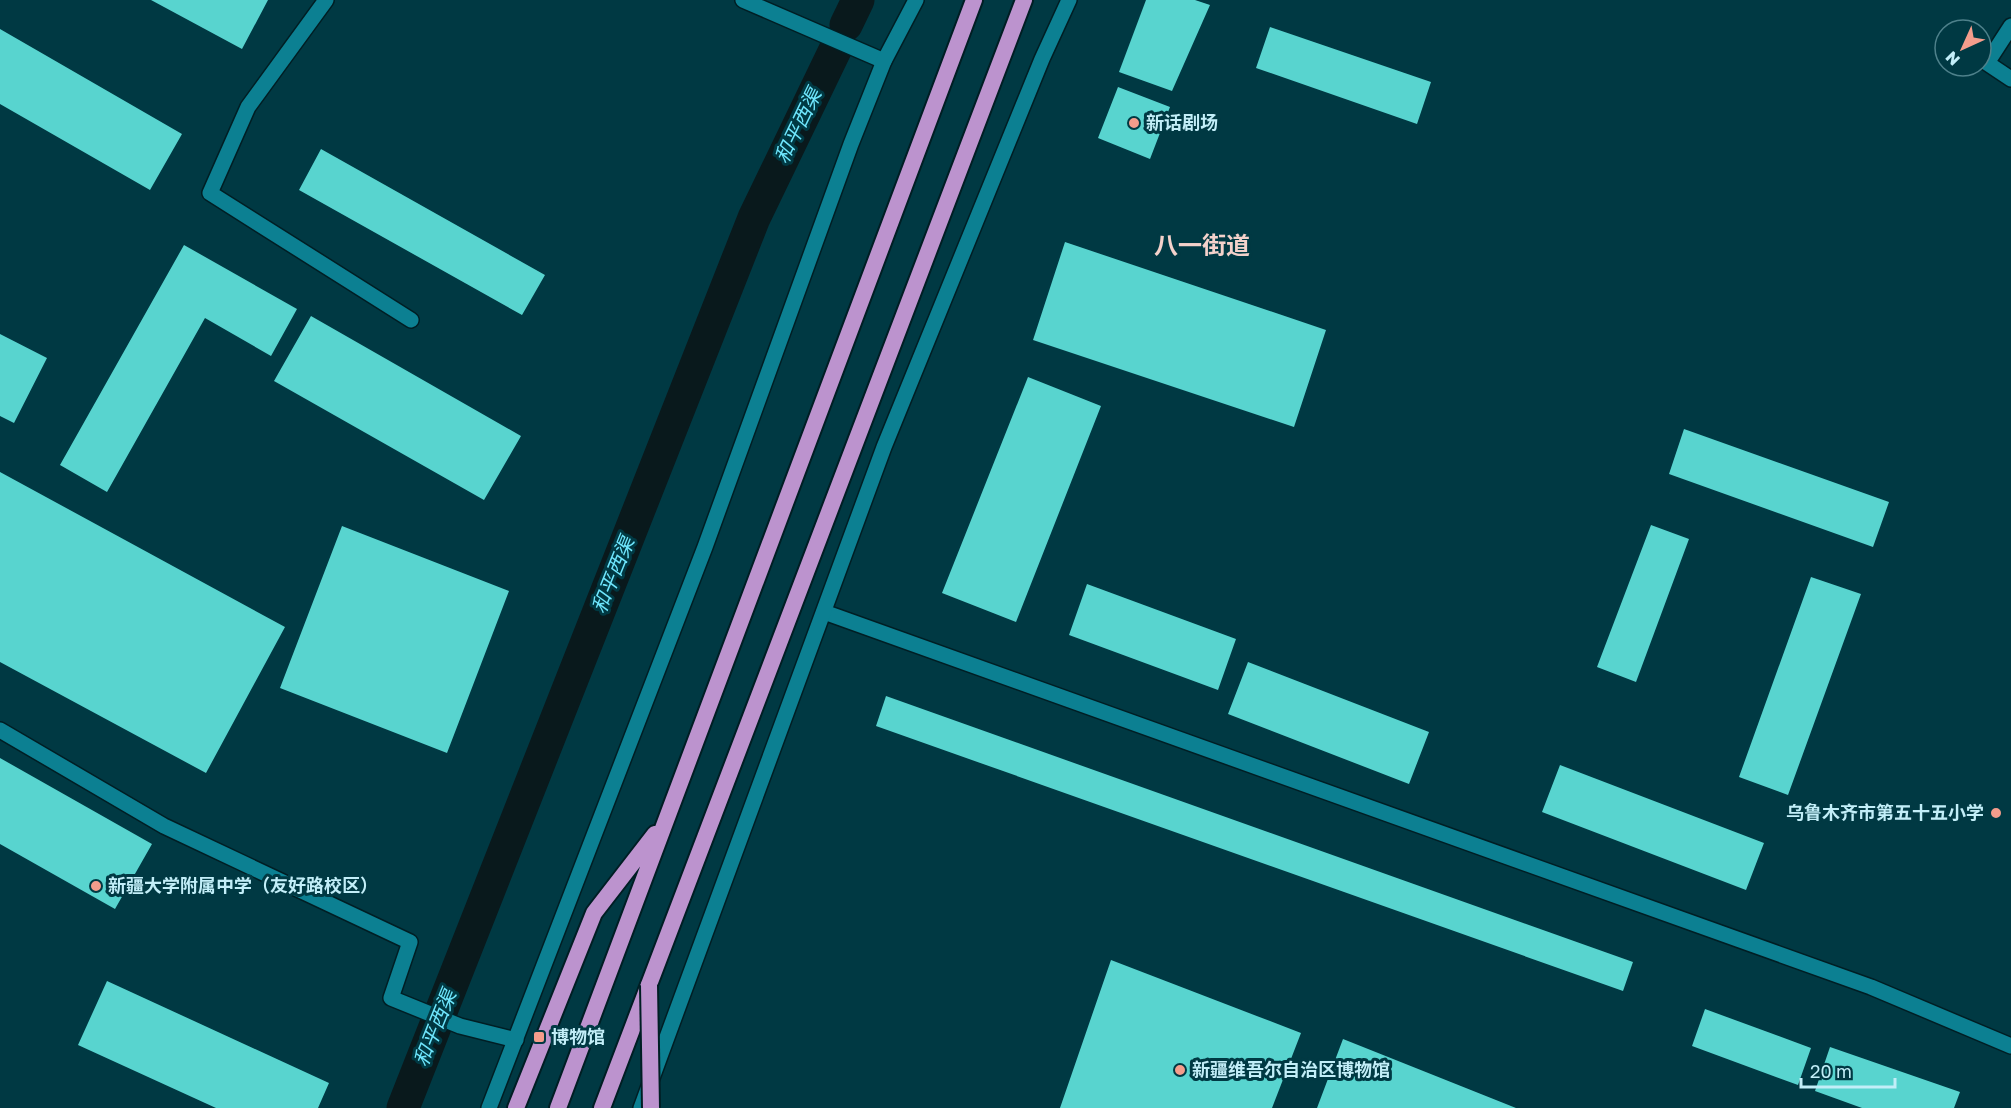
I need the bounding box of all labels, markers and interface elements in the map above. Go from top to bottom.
north arrow [1933,18,1993,78]
text: N [1941,47,1964,70]
water label: 和平西渠 [769,82,827,167]
place label: 新话剧场 [1146,111,1218,133]
marker: 新话剧场 [1127,116,1141,130]
district label: 八一街道 [1154,230,1250,259]
water label: 和平西渠 [586,530,639,616]
place label: 乌鲁木齐市第五十五小学 [1786,801,1984,823]
marker: 乌鲁木齐市第五十五小学 [1989,806,2003,820]
place label: 新疆大学附属中学（友好路校区） [108,874,378,896]
marker: 新疆大学附属中学（友好路校区） [89,879,103,893]
water label: 和平西渠 [408,983,461,1069]
place label: 博物馆 [551,1025,605,1047]
marker: 博物馆 [532,1030,546,1044]
scale bar [1801,1051,1896,1089]
place label: 新疆维吾尔自治区博物馆 [1192,1058,1390,1080]
text: 20 m [1810,1060,1852,1082]
marker: 新疆维吾尔自治区博物馆 [1173,1063,1187,1077]

